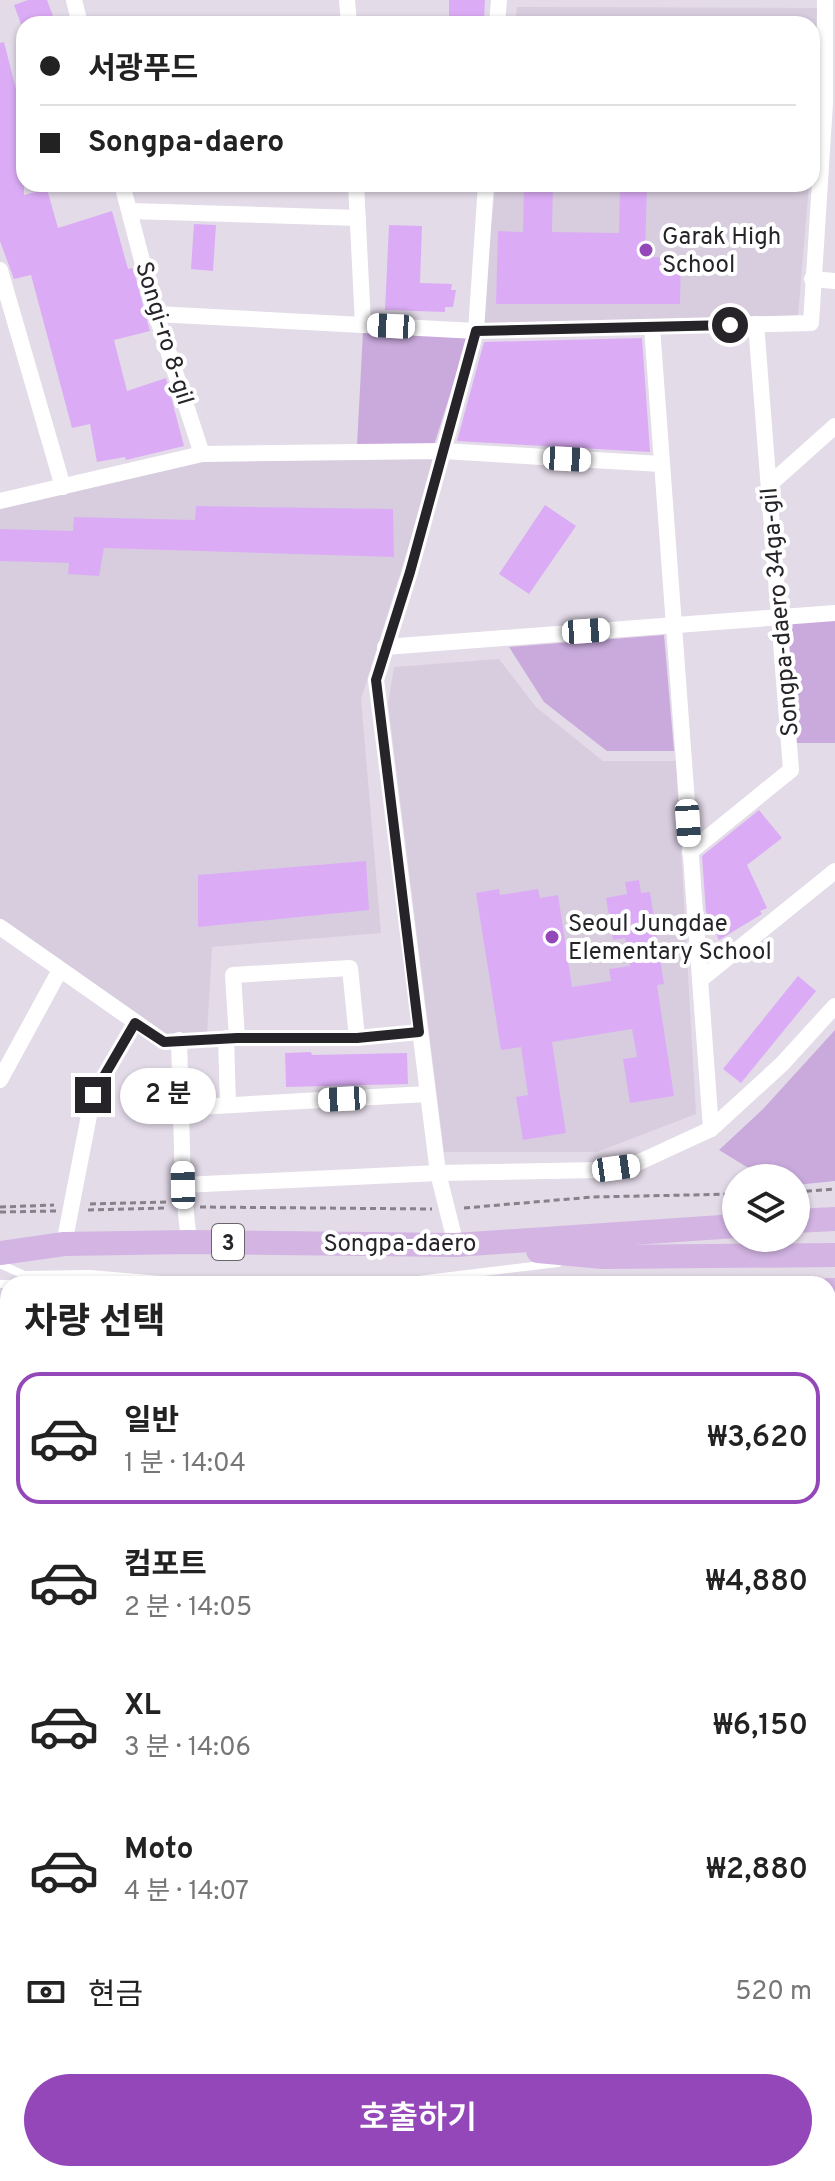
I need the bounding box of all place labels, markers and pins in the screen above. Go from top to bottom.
place label: Garak High School [662,223,781,281]
marker: Garak High School [637,241,655,259]
place label: Seoul Jungdae Elementary School [568,910,772,968]
marker: Seoul Jungdae Elementary School [543,928,561,946]

